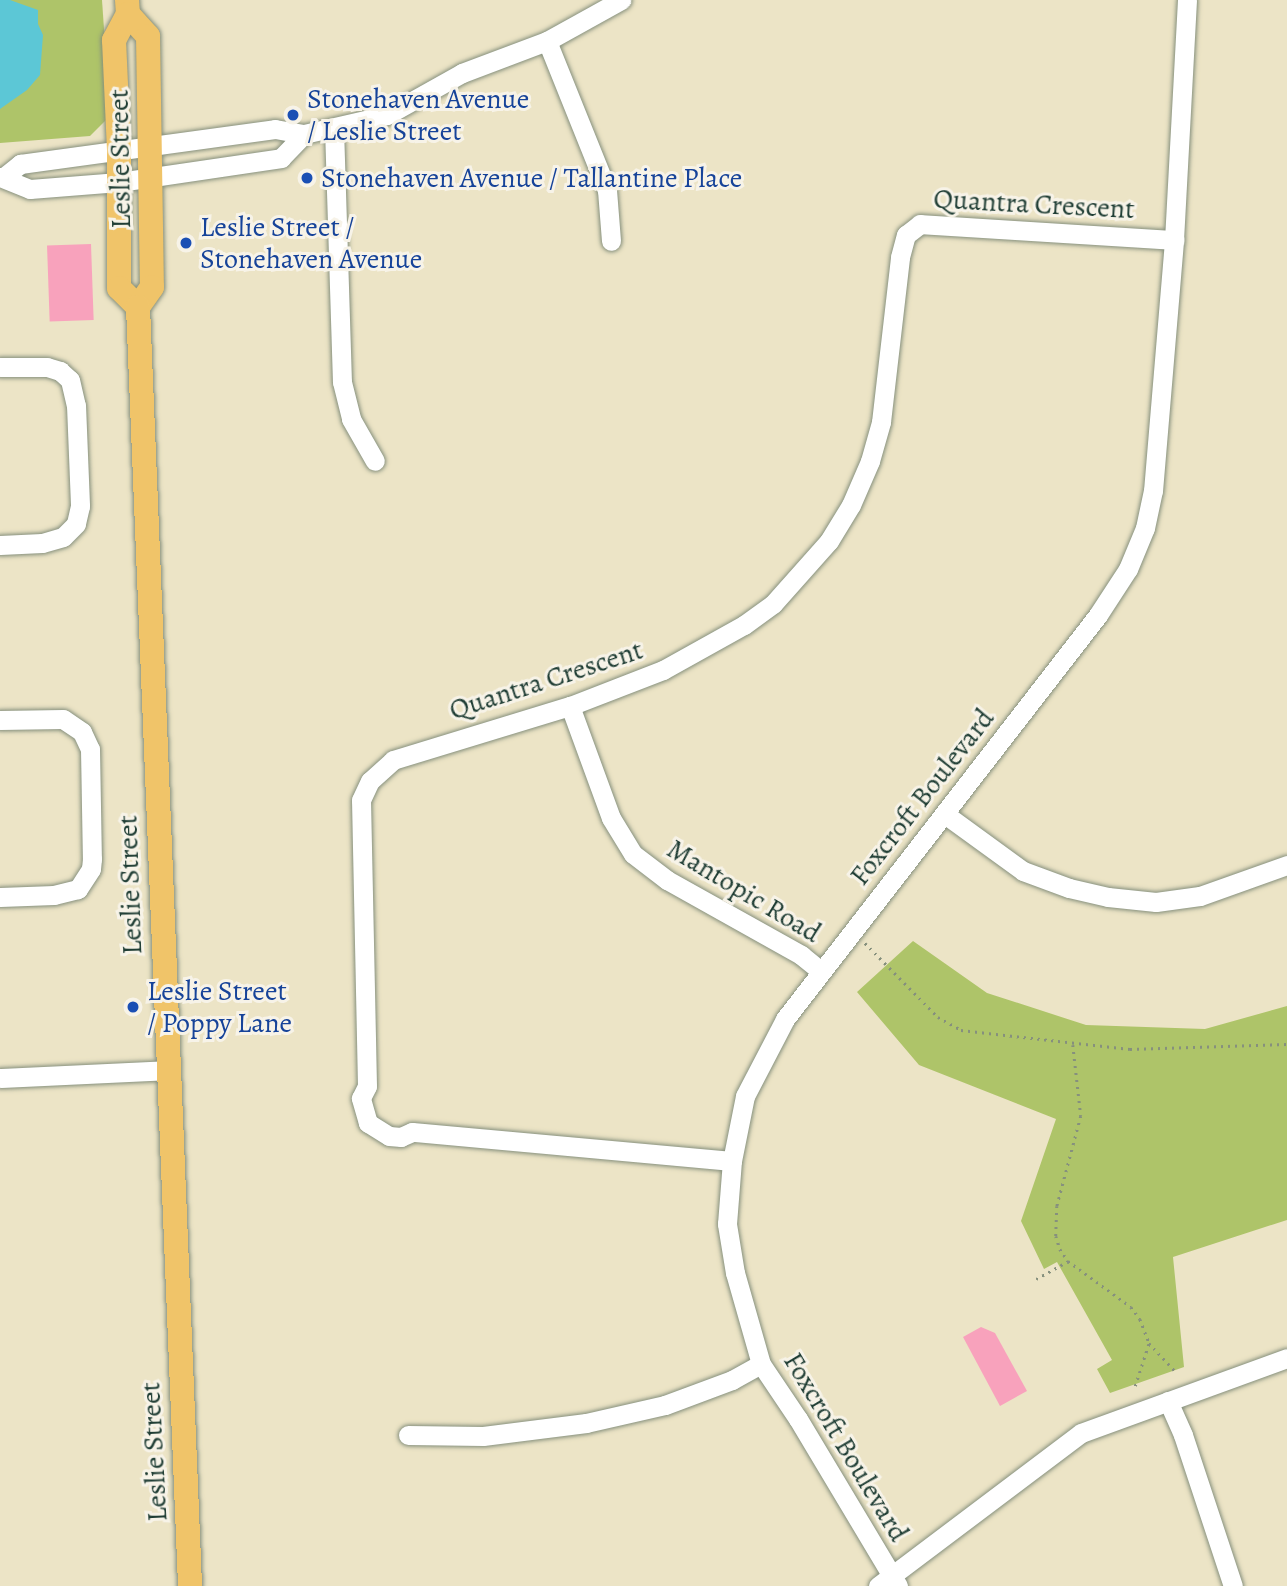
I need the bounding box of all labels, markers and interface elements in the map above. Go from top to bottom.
place label: Stonehaven Avenue / Leslie Street [307,82,529,148]
street label: Leslie Street [102,89,138,229]
marker: Stonehaven Avenue / Leslie Street [285,107,301,123]
place label: Stonehaven Avenue / Tallantine Place [321,161,742,195]
marker: Stonehaven Avenue / Tallantine Place [299,170,315,186]
street label: Quantra Crescent [933,182,1135,226]
place label: Leslie Street / Stonehaven Avenue [200,210,422,276]
marker: Leslie Street / Stonehaven Avenue [178,235,194,251]
street label: Quantra Crescent [445,633,647,727]
street label: Foxcroft Boulevard [843,702,1001,892]
street label: Leslie Street [111,815,149,955]
street label: Mantopic Road [661,832,827,950]
place label: Leslie Street / Poppy Lane [147,974,292,1040]
marker: Leslie Street / Poppy Lane [125,999,141,1015]
street label: Foxcroft Boulevard [776,1346,916,1548]
street label: Leslie Street [134,1381,174,1523]

